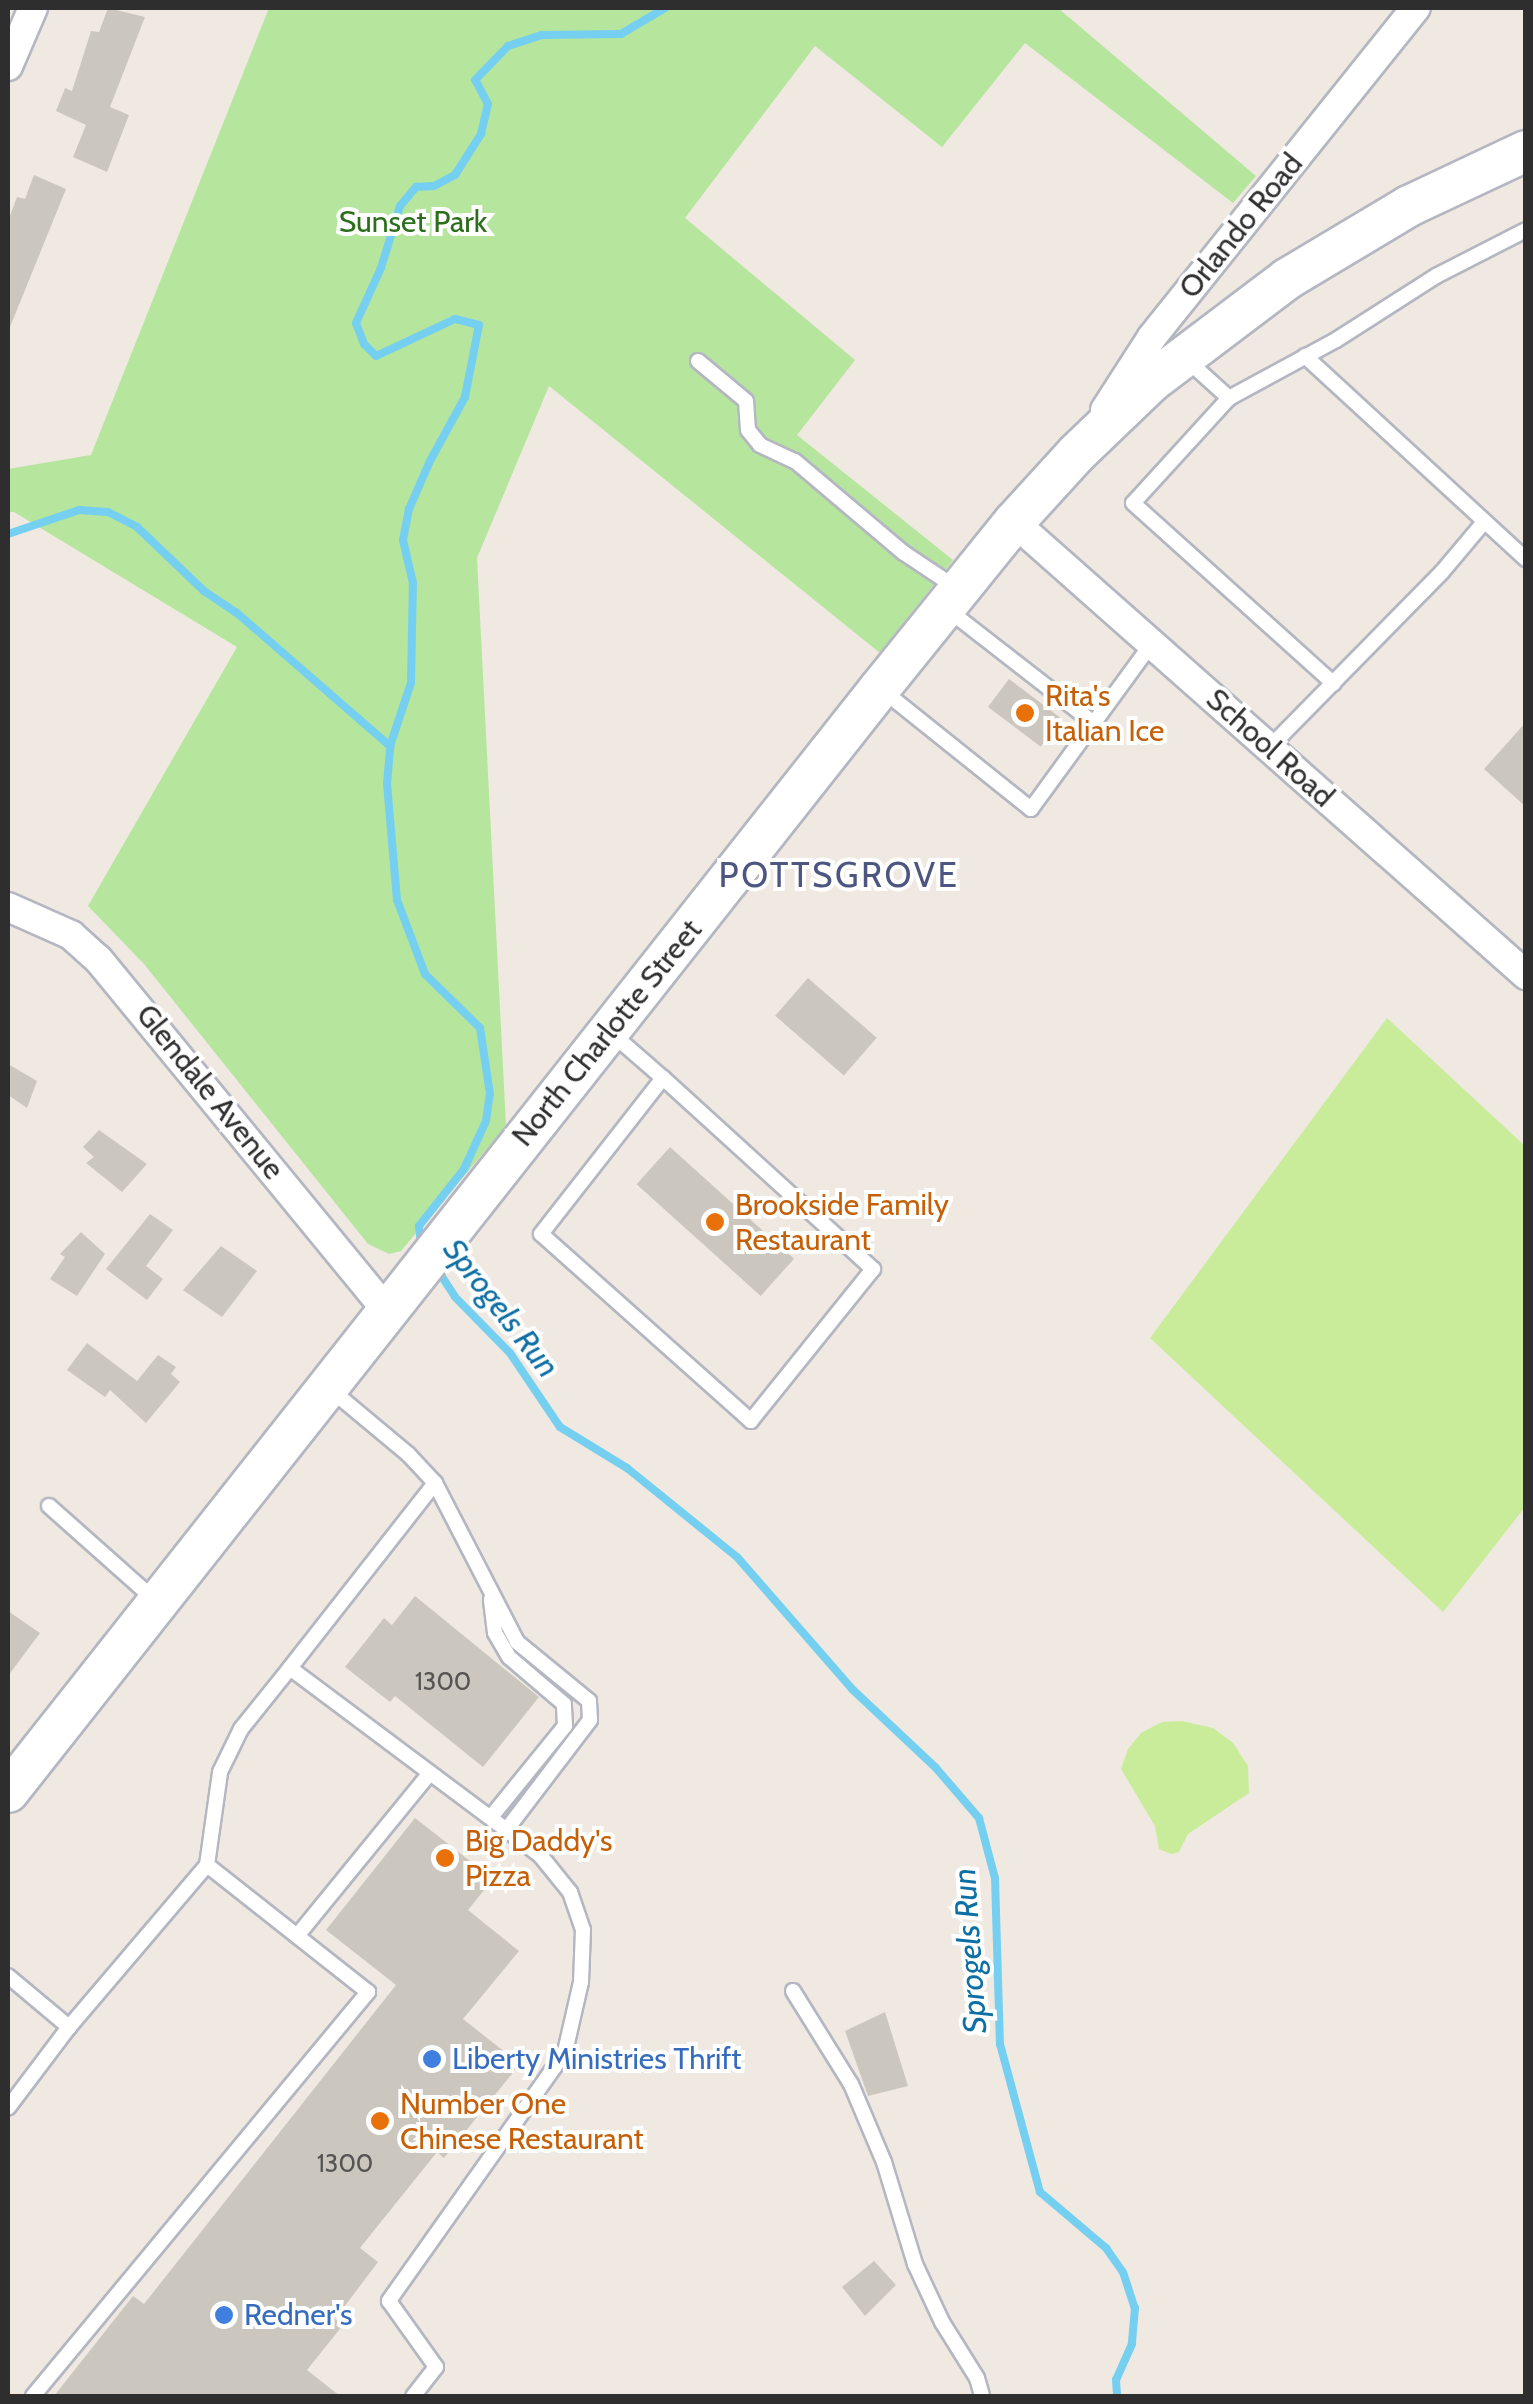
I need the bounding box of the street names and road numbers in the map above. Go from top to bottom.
street label: Orlando Road [1172,146,1310,306]
street label: School Road [1199,681,1341,815]
street label: North Charlotte Street [505,913,709,1153]
street label: Glendale Avenue [129,997,291,1187]

